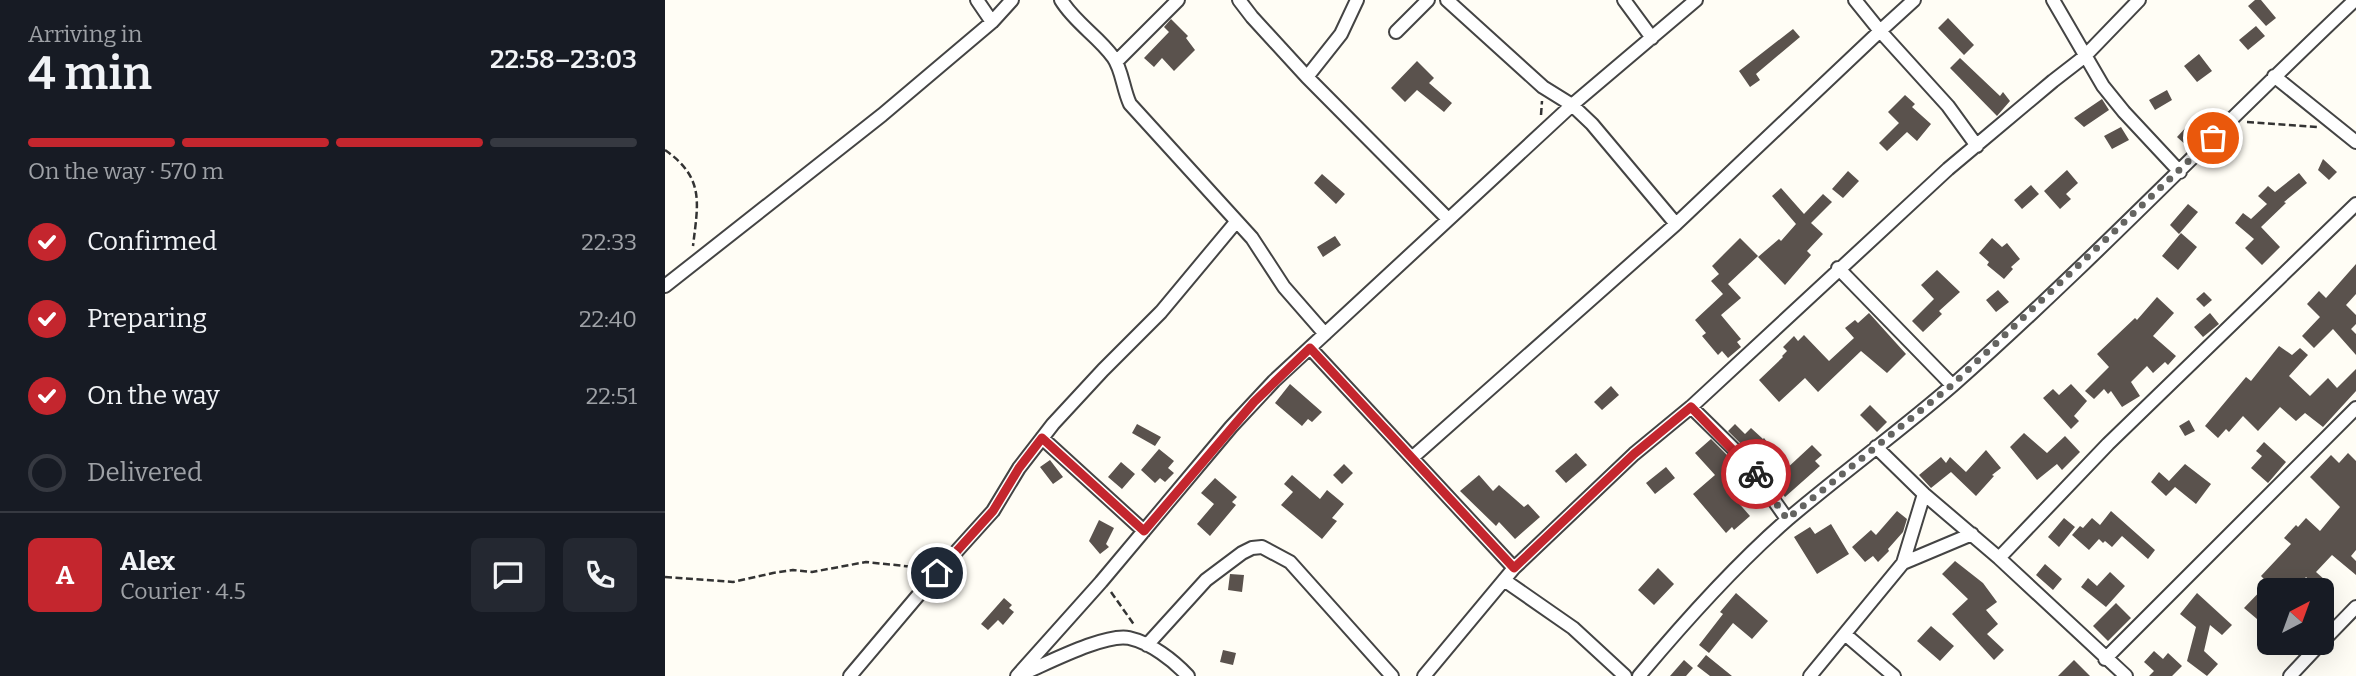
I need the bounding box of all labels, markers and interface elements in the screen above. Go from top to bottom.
text: Arriving in [28,20,142,48]
text: 22:58–23:03 [490,44,637,75]
text: 4 min [28,46,152,101]
pin [2183,108,2243,168]
icon: bag [2194,119,2232,157]
text: On the way · 570 m [28,157,224,185]
icon: check [28,223,66,261]
text: Confirmed [87,226,217,257]
text: 22:33 [581,228,637,256]
icon: check [28,300,66,338]
text: Preparing [87,303,207,334]
text: 22:40 [579,305,637,333]
icon: check [28,377,66,415]
text: On the way [87,380,220,411]
text: 22:51 [586,382,637,410]
courier [1721,439,1791,509]
icon: bike [1737,455,1775,493]
text: Delivered [87,457,202,488]
button: chat [471,538,545,612]
button: phone [563,538,637,612]
pin [907,543,967,603]
text: Alex [120,546,175,577]
icon: home [918,554,956,592]
text: A [56,560,74,591]
text: Courier · 4.5 [120,577,246,605]
north arrow [2257,578,2335,654]
map controls [2257,578,2334,655]

